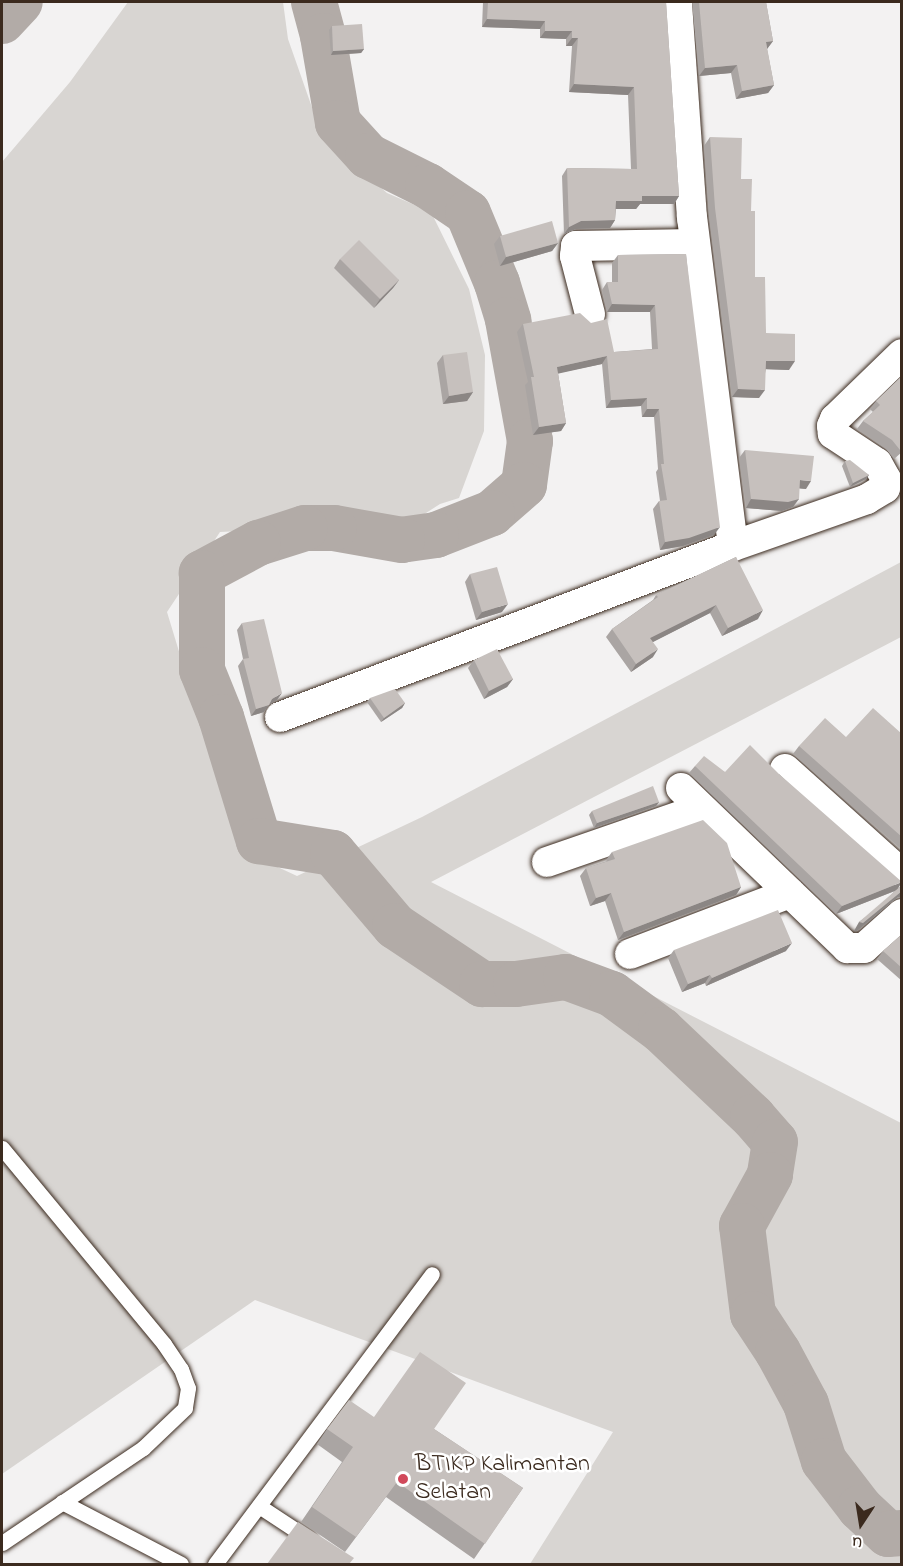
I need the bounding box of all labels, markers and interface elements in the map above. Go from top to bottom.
place label: BTIKP Kalimantan Selatan [415,1451,590,1507]
marker: BTIKP Kalimantan Selatan [396,1472,410,1486]
north arrow [831,1494,891,1554]
text: U [850,1529,865,1554]

